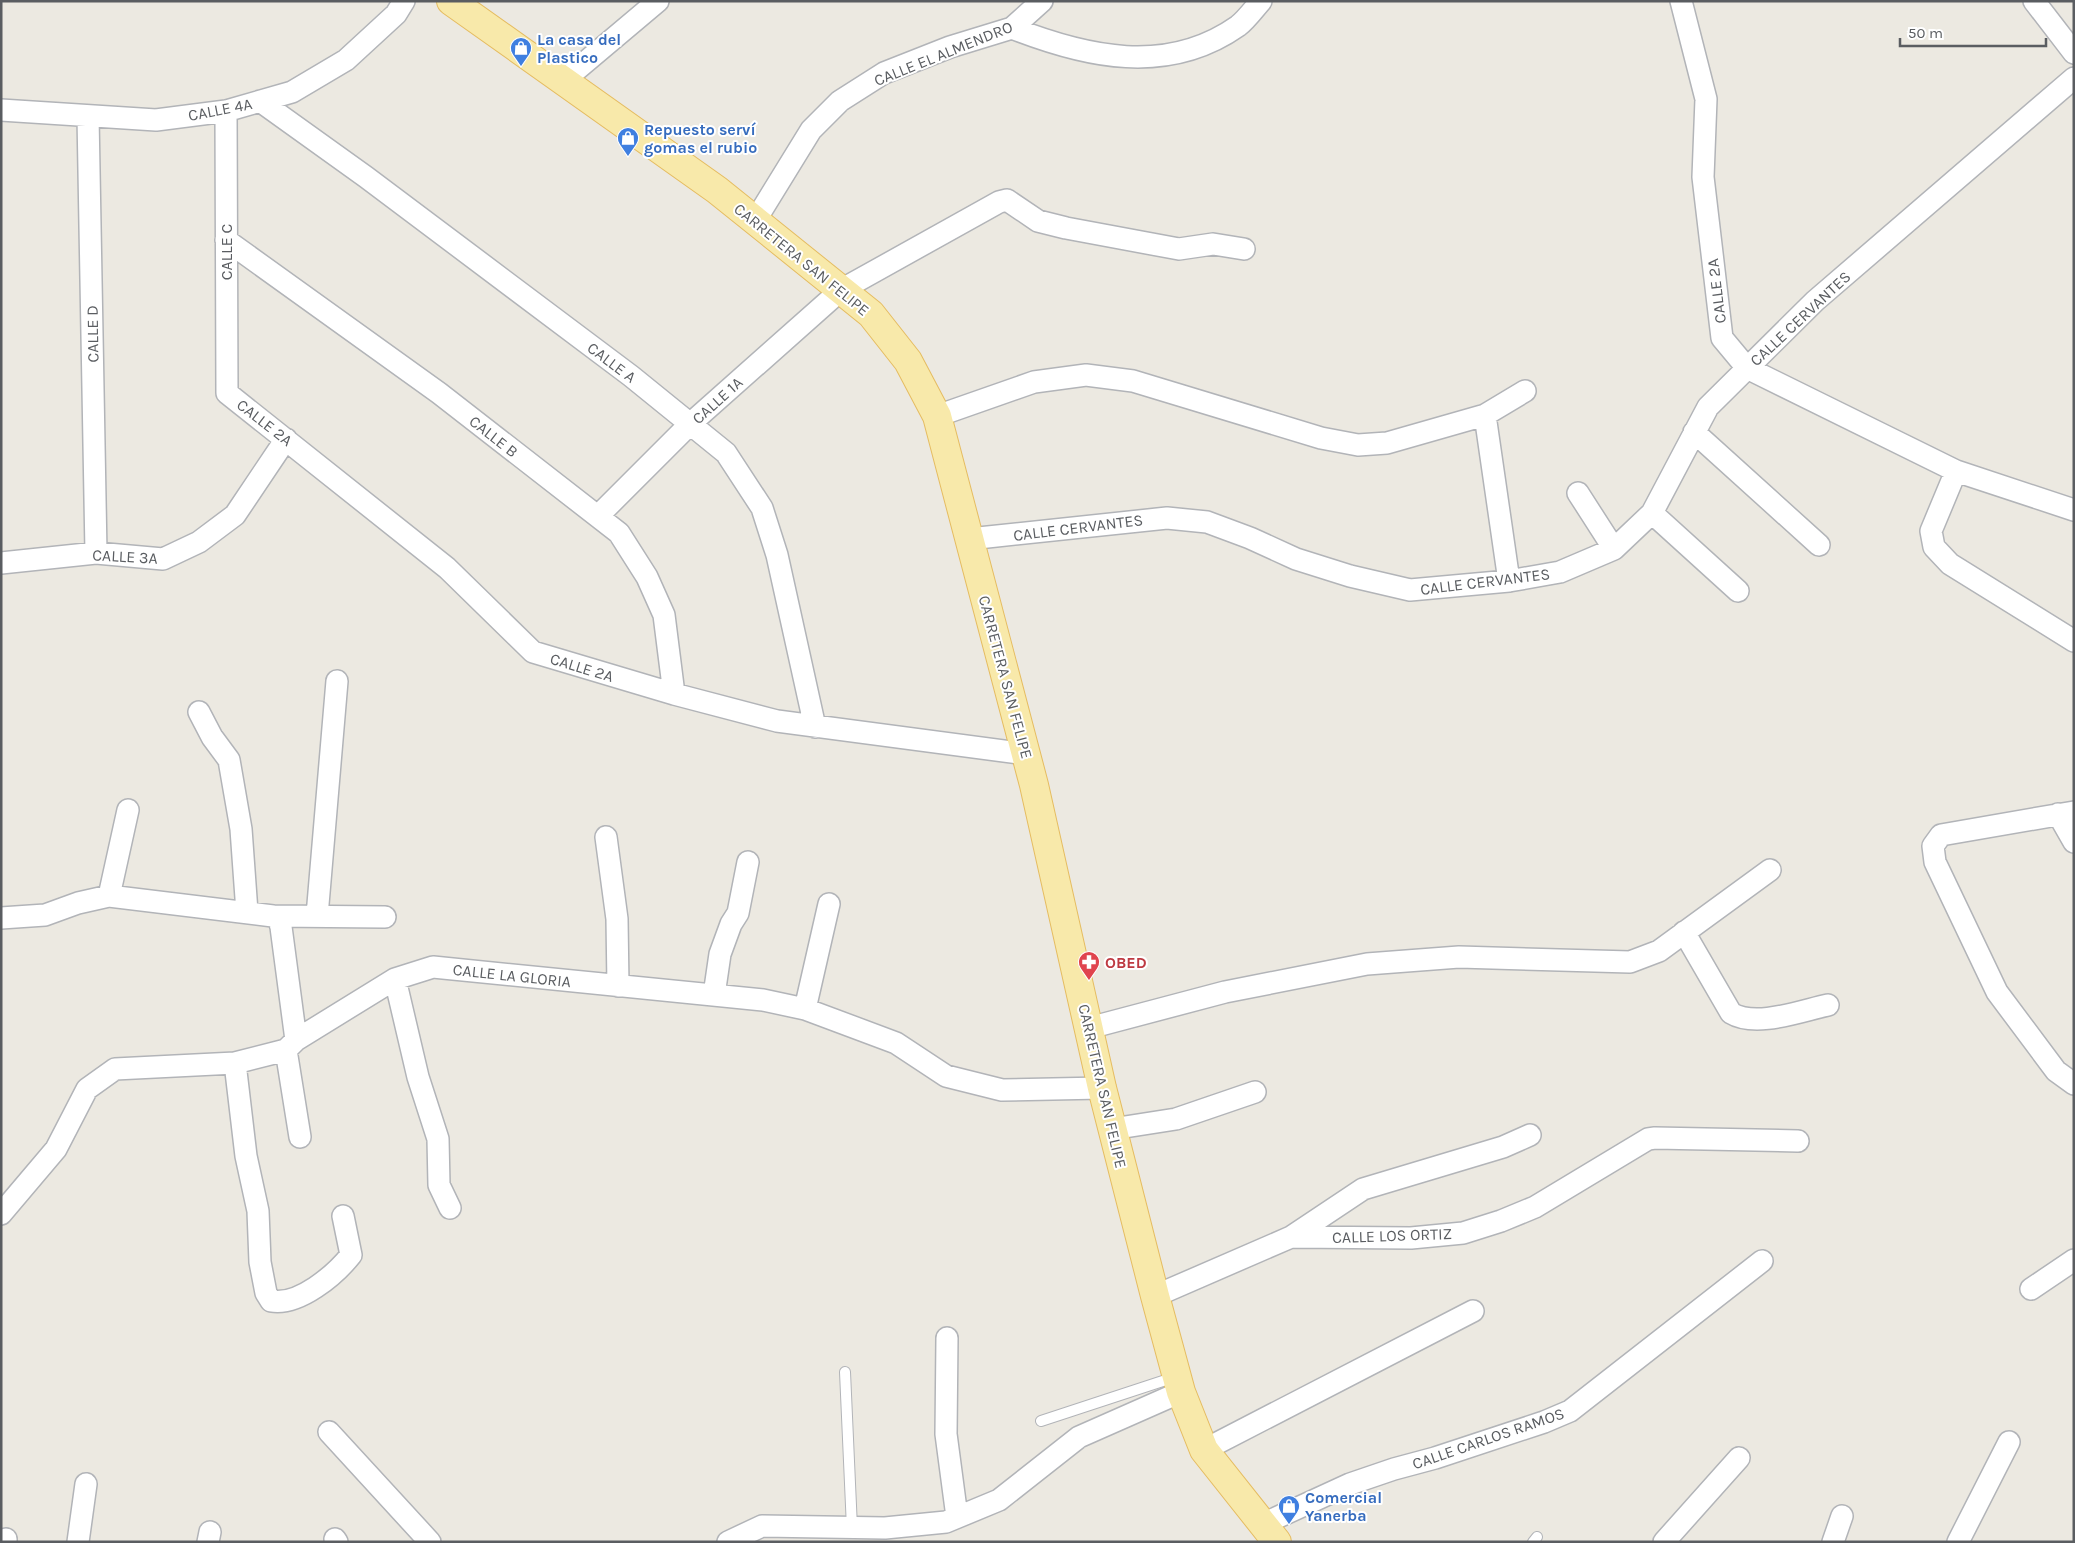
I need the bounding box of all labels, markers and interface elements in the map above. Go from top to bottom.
scale bar [1900,15,2046,47]
street label: CALLE EL ALMENDRO [871,17,1015,90]
text: 50 m [1908,24,1943,42]
place label: La casa del Plastico [537,30,621,67]
shop icon: La casa del Plastico [509,36,533,67]
street label: CALLE 4A [186,94,254,125]
place label: Repuesto serví gomas el rubio [644,120,757,157]
shop icon: Repuesto serví gomas el rubio [616,126,640,157]
street label: CARRETERA SAN FELIPE [730,199,873,320]
street label: CALLE C [217,224,236,280]
street label: CALLE 2A [1703,257,1730,324]
street label: CALLE CERVANTES [1746,267,1855,370]
street label: CALLE D [83,305,102,363]
street label: CALLE A [584,338,640,387]
street label: CALLE 1A [688,373,746,428]
street label: CALLE 2A [233,395,296,450]
street label: CALLE B [466,411,522,461]
street label: CALLE CERVANTES [1012,510,1144,545]
street label: CALLE 3A [92,545,158,568]
street label: CALLE CERVANTES [1419,564,1551,599]
street label: CARRETERA SAN FELIPE [975,593,1036,761]
street label: CALLE 2A [548,649,616,686]
pharmacy icon: OBED [1077,950,1101,981]
place label: OBED [1105,953,1147,972]
street label: CALLE LA GLORIA [452,960,572,991]
street label: CARRETERA SAN FELIPE [1074,1002,1131,1170]
street label: CALLE LOS ORTIZ [1332,1224,1452,1247]
street label: CALLE CARLOS RAMOS [1410,1404,1567,1473]
place label: Comercial Yanerba [1305,1488,1382,1525]
shop icon: Comercial Yanerba [1277,1494,1301,1525]

